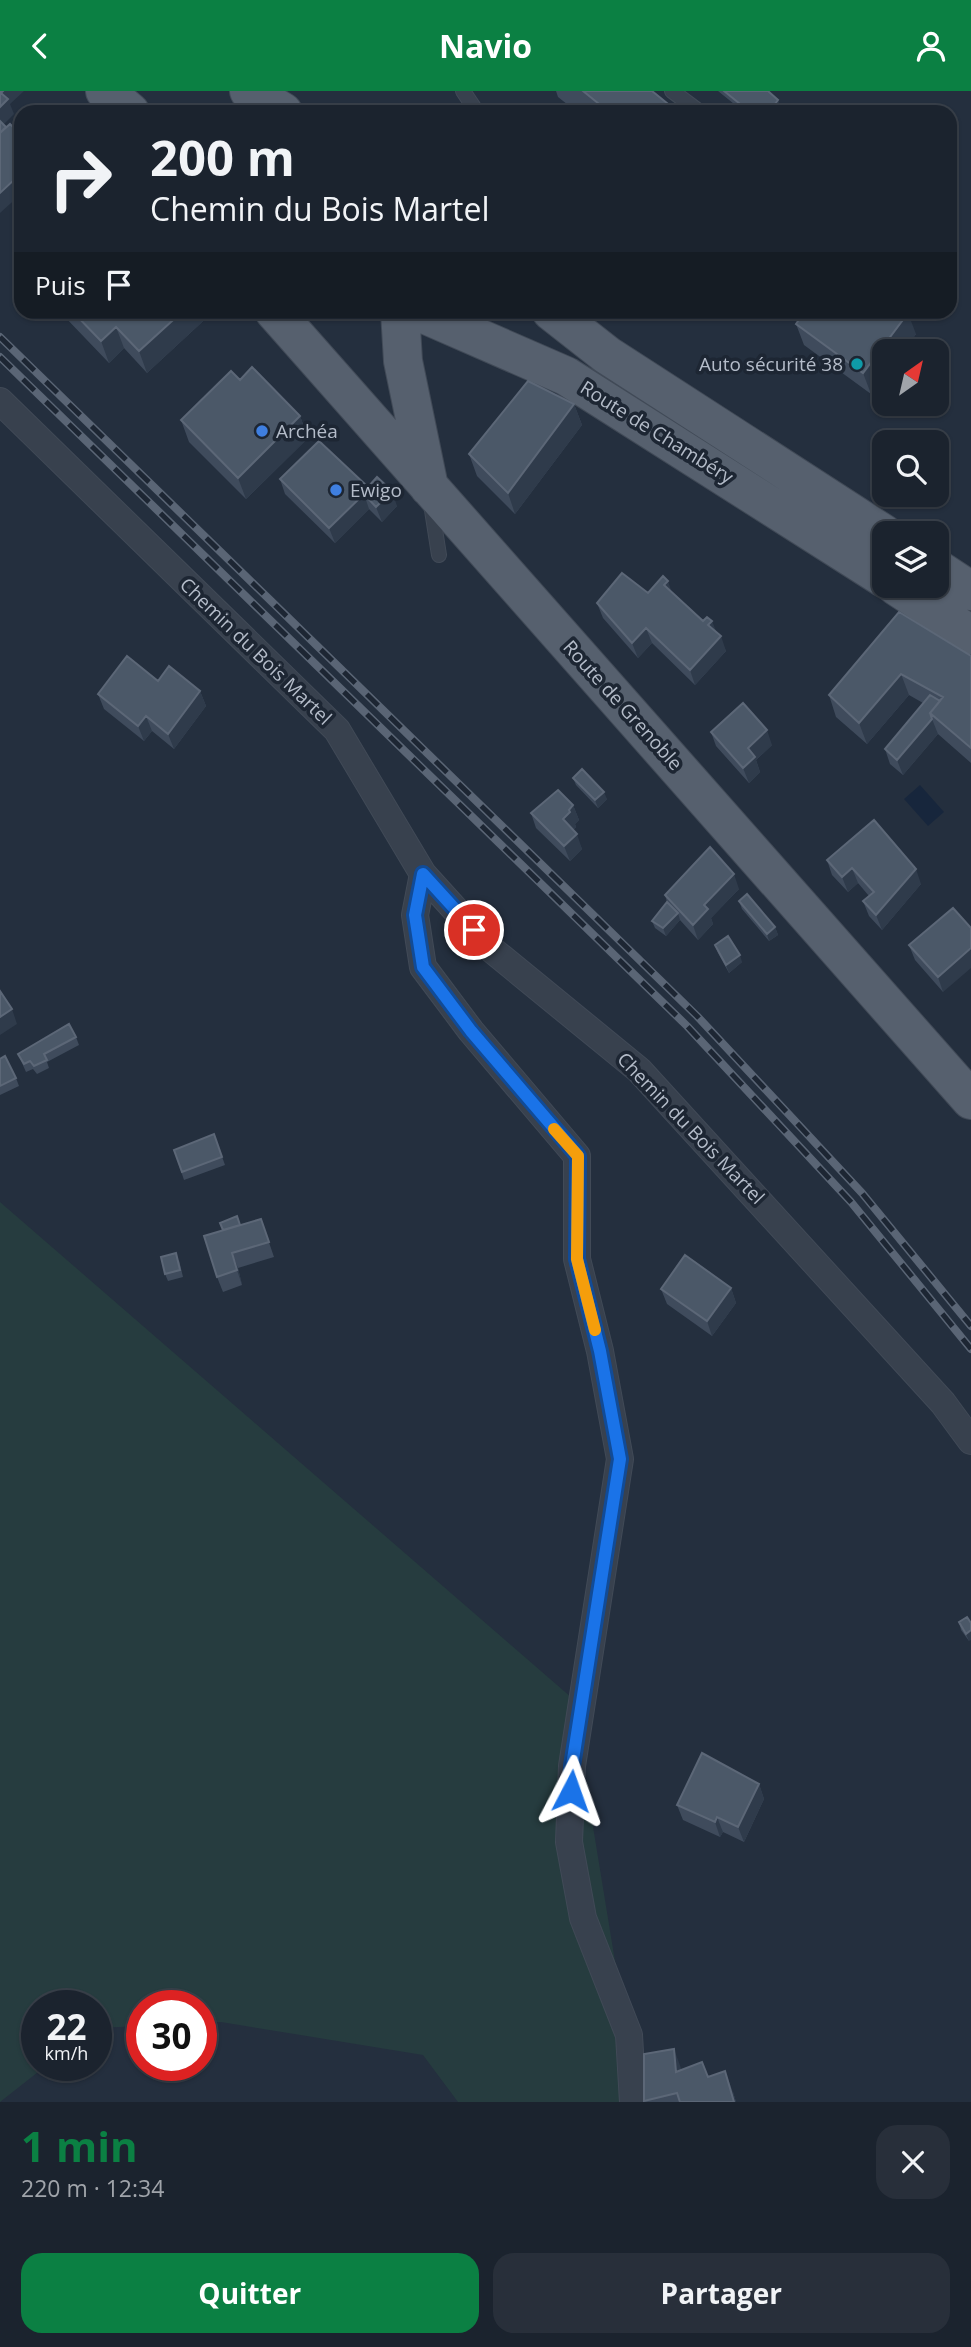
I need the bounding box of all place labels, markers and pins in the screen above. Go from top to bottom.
place label: Auto sécurité 38 [699,351,843,377]
marker: Auto sécurité 38 [849,356,865,372]
place label: Archéa [276,418,338,444]
marker: Archéa [254,423,270,439]
place label: Ewigo [350,477,402,503]
marker: Ewigo [328,482,344,498]
pin [444,900,504,960]

